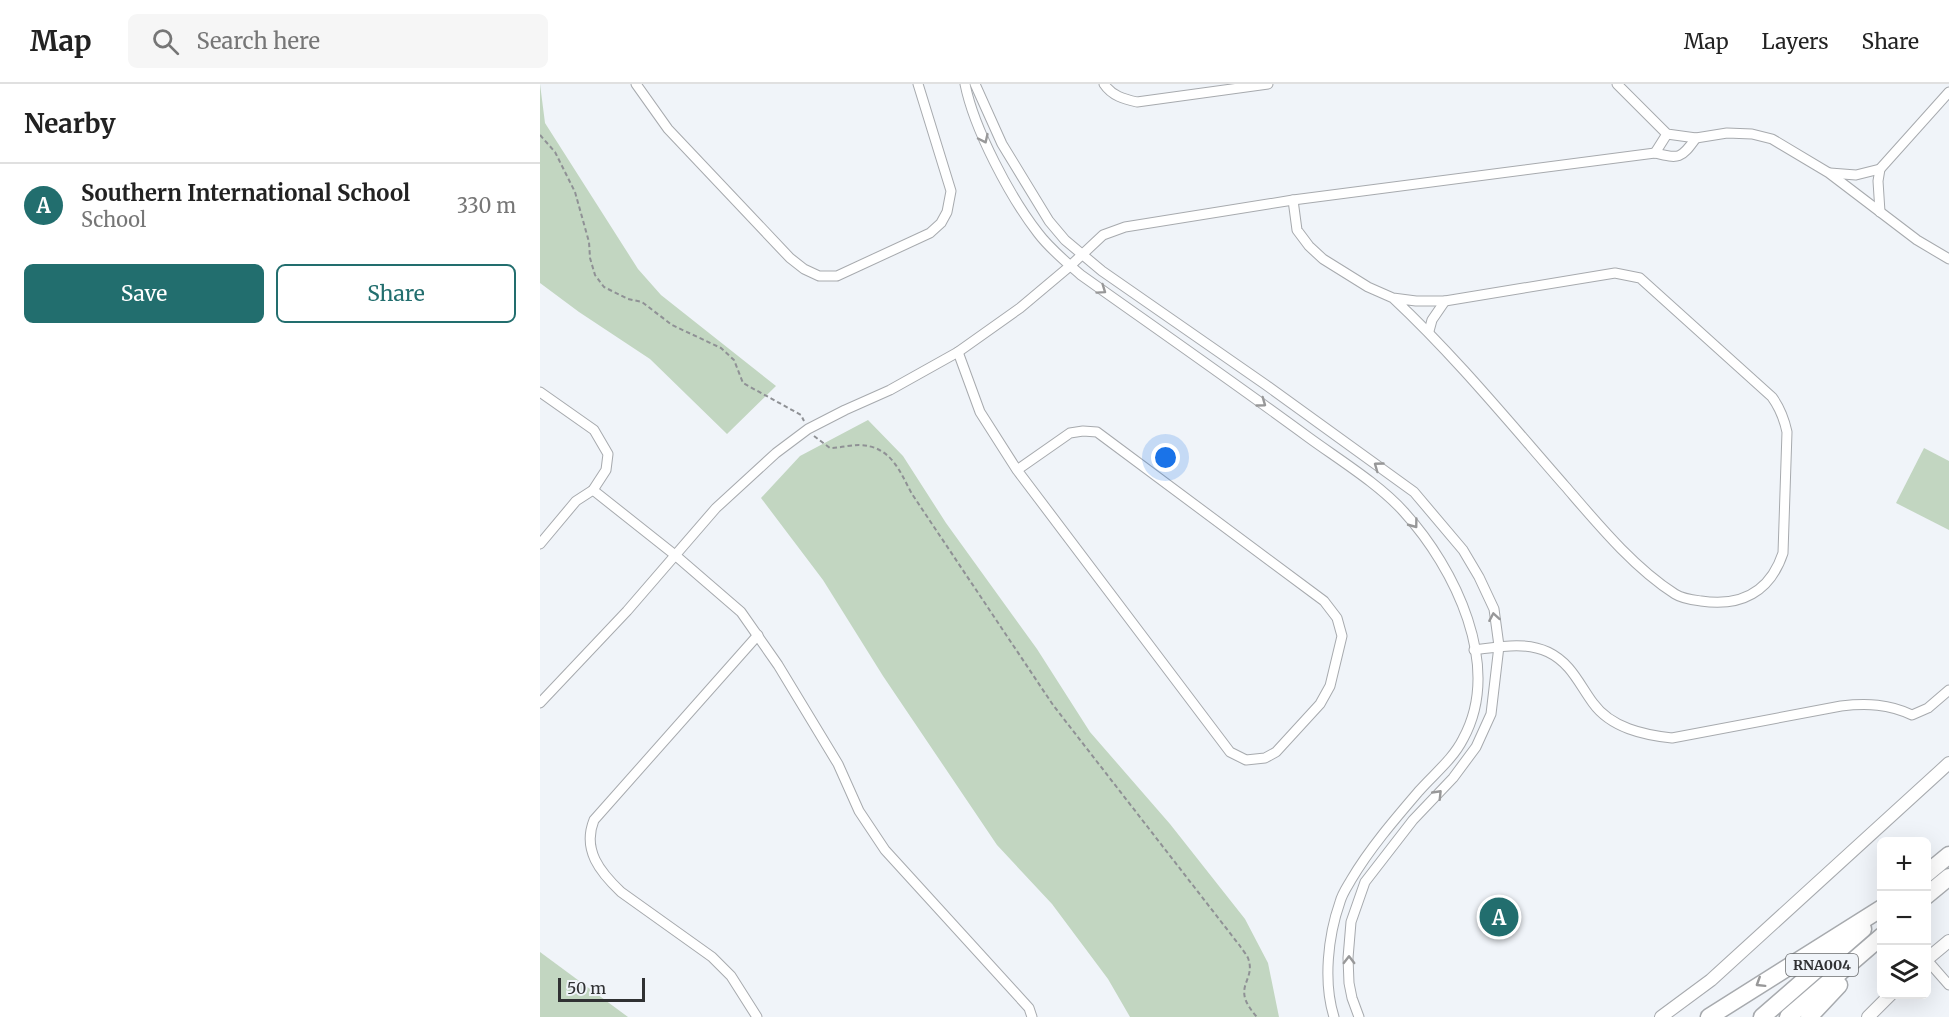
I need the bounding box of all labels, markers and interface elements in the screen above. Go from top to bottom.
search box [128,14,548,68]
text: Map [30,23,92,59]
icon: search [149,25,182,58]
text: Search here [197,27,320,55]
text: Map [1684,28,1729,55]
text: Layers [1762,28,1829,55]
text: Share [1862,28,1919,55]
text: Nearby [24,107,116,140]
one-way arrow [977,133,989,144]
text: Southern International School [81,179,410,207]
text: A [36,193,51,218]
text: 330 m [457,193,516,218]
text: School [81,207,146,232]
button: Save [24,264,264,323]
button: Share [276,264,516,323]
one-way arrow [1096,283,1107,294]
one-way arrow [1255,396,1266,407]
your location [1151,443,1180,472]
one-way arrow [1373,462,1384,473]
one-way arrow [1406,517,1417,528]
one-way arrow [1488,612,1501,622]
one-way arrow [1430,790,1441,801]
map controls [1877,837,1931,999]
button: + [1877,837,1931,891]
button: − [1877,891,1931,945]
pin: A [1480,894,1518,940]
button: layers [1877,945,1931,999]
road number: RNA004 [1786,954,1858,976]
one-way arrow [1342,955,1355,964]
scale bar [558,975,645,1002]
one-way arrow [1756,976,1767,987]
text: 50 m [567,978,606,998]

